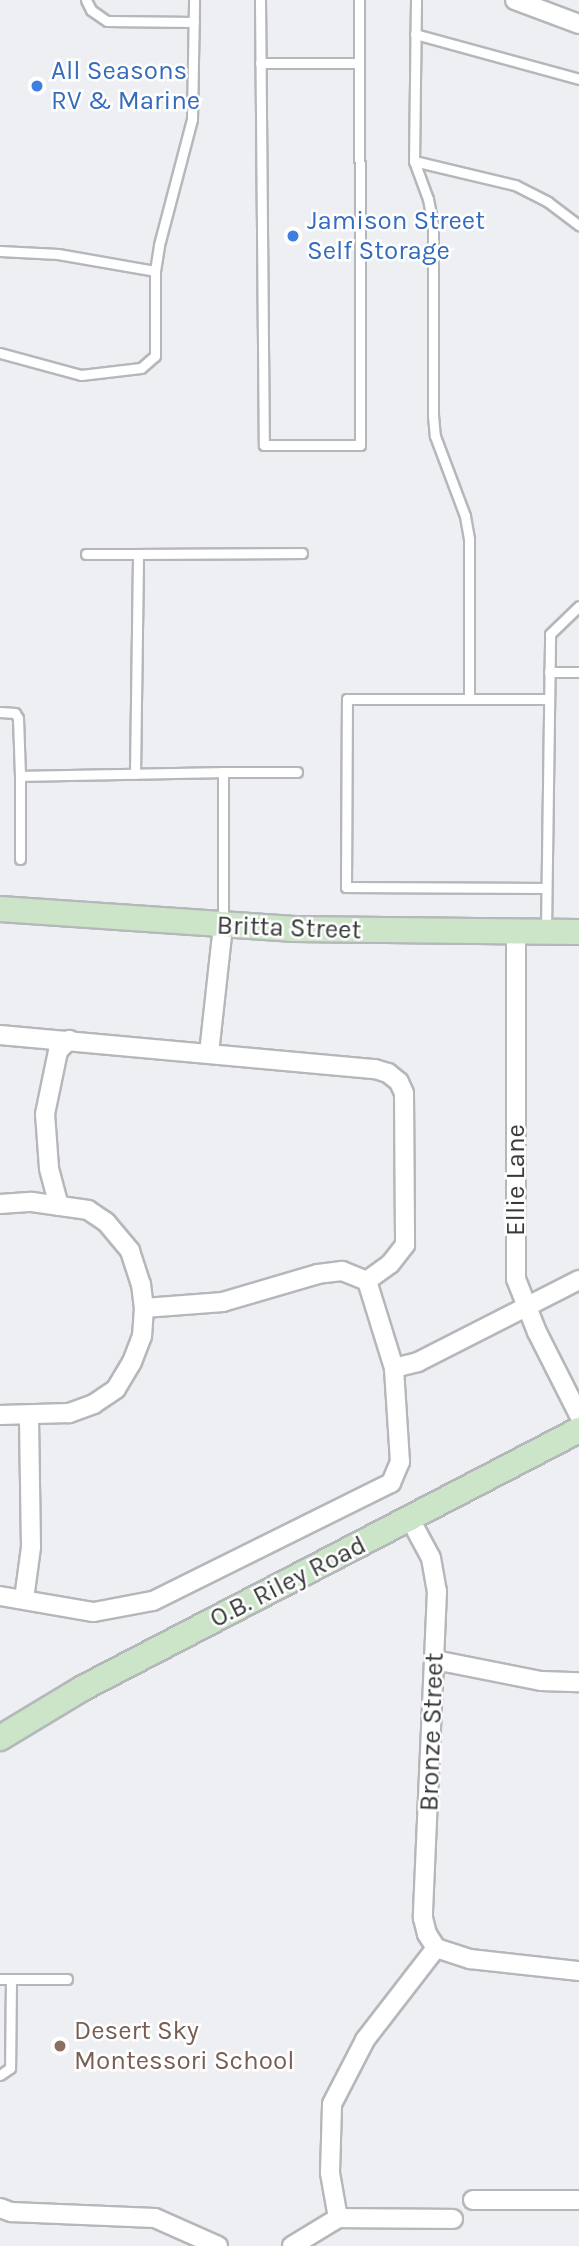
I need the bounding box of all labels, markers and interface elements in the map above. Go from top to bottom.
place label: All Seasons RV & Marine [51,55,200,116]
marker: All Seasons RV & Marine [29,78,45,94]
place label: Jamison Street Self Storage [307,205,485,266]
marker: Jamison Street Self Storage [285,228,301,244]
street label: Britta Street [216,910,362,946]
street label: Ellie Lane [500,1124,532,1236]
street label: O.B. Riley Road [205,1529,371,1635]
street label: Bronze Street [414,1652,450,1812]
place label: Desert Sky Montessori School [74,2015,294,2076]
marker: Desert Sky Montessori School [52,2038,68,2054]

